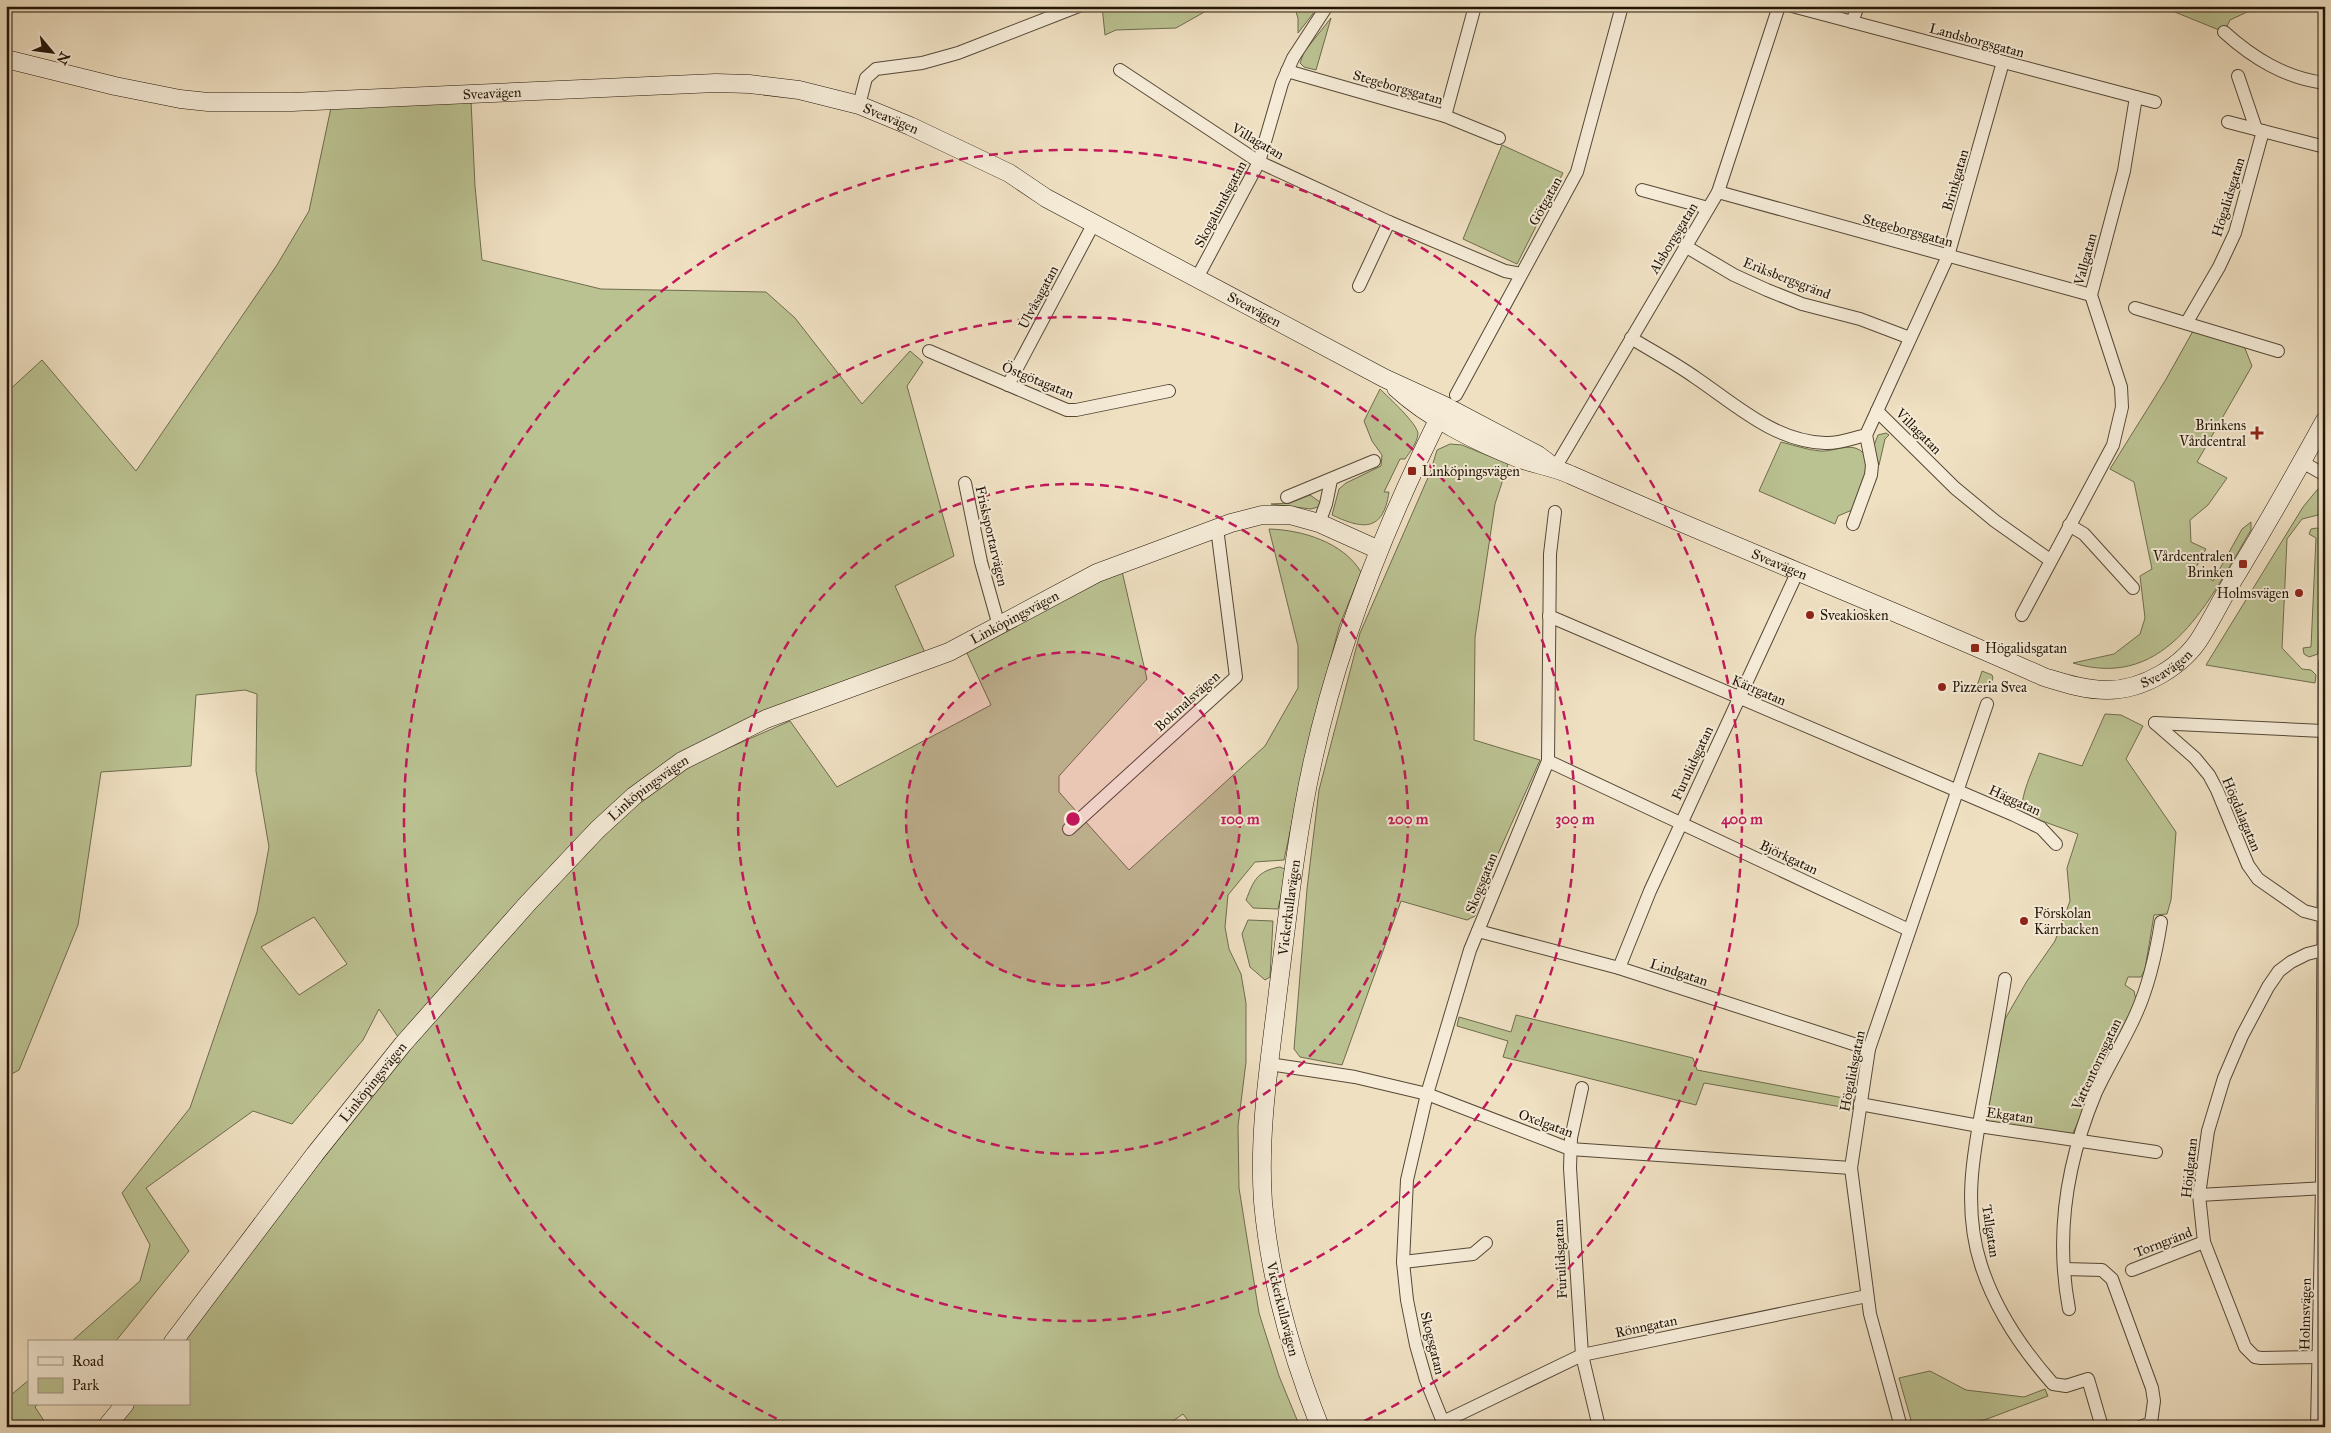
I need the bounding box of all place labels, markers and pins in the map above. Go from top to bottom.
place label: Brinkens Vårdcentral [2178,417,2246,450]
marker: Brinkens Vårdcentral [2250,426,2264,440]
place label: Linköpingsvägen [1422,463,1520,480]
marker: Linköpingsvägen [1406,465,1418,477]
place label: Vårdcentralen Brinken [2152,548,2233,581]
marker: Vårdcentralen Brinken [2237,558,2249,570]
place label: Holmsvägen [2217,585,2289,602]
marker: Holmsvägen [2293,587,2305,599]
place label: Sveakiosken [1820,607,1889,624]
marker: Sveakiosken [1804,609,1816,621]
place label: Högalidsgatan [1985,640,2068,657]
marker: Högalidsgatan [1969,642,1981,654]
place label: Pizzeria Svea [1952,679,2027,696]
marker: Pizzeria Svea [1936,681,1948,693]
centre of rings [1064,810,1082,828]
place label: Förskolan Kärrbacken [2034,905,2099,938]
marker: Förskolan Kärrbacken [2018,915,2030,927]

